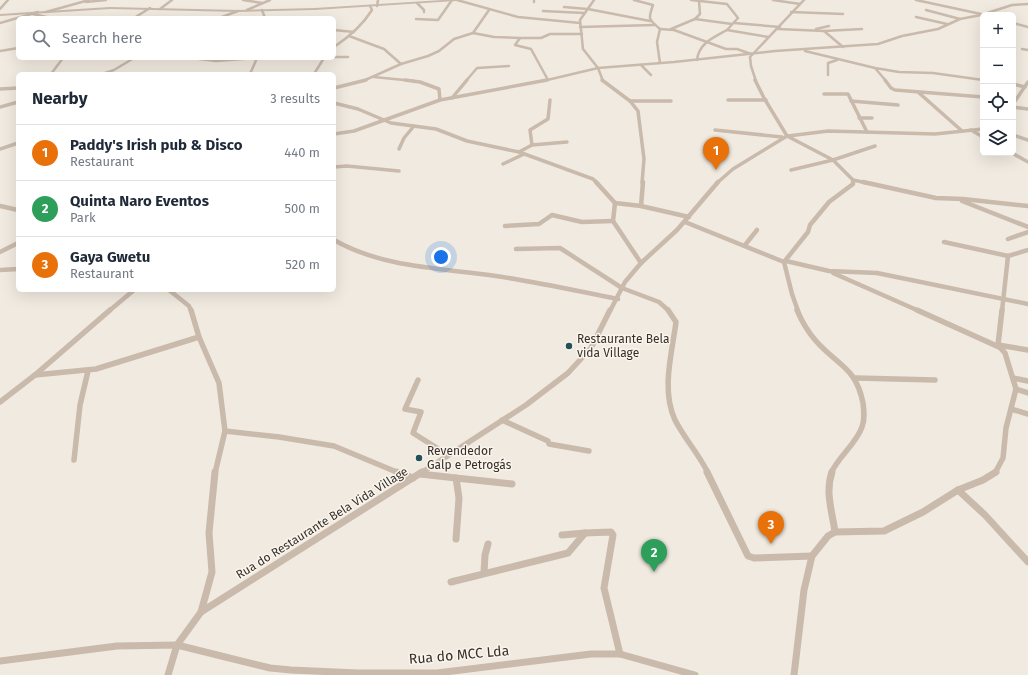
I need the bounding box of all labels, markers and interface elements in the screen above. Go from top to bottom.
map controls [980,12,1016,156]
button: + [980,12,1016,48]
search box [16,16,336,60]
icon: search [30,27,52,49]
text: Search here [62,29,142,47]
button: − [980,48,1016,84]
button: locate [980,84,1016,120]
text: Nearby [32,88,87,109]
text: 3 results [270,91,320,106]
button: layers [980,120,1016,156]
text: Paddy's Irish pub & Disco [70,136,242,154]
pin: 1 [703,137,729,170]
text: 1 [42,145,48,160]
text: 440 m [284,145,320,160]
text: Restaurant [70,154,134,169]
text: Quinta Naro Eventos [70,192,209,210]
text: 2 [42,201,48,216]
text: 500 m [284,201,320,216]
text: Park [70,210,96,225]
your location [431,247,451,267]
text: Gaya Gwetu [70,248,150,266]
text: 3 [42,257,48,272]
text: 520 m [285,257,320,272]
text: Restaurant [70,266,134,281]
place label: Restaurante Bela vida Village [577,332,669,360]
marker: Restaurante Bela vida Village [564,341,574,351]
place label: Revendedor Galp e Petrogás [427,444,512,472]
marker: Revendedor Galp e Petrogás [414,453,424,463]
street label: Rua do Restaurante Bela Vida Village [234,464,410,582]
pin: 3 [758,511,784,544]
pin: 2 [641,539,667,572]
street label: Rua do MCC Lda [408,642,510,668]

